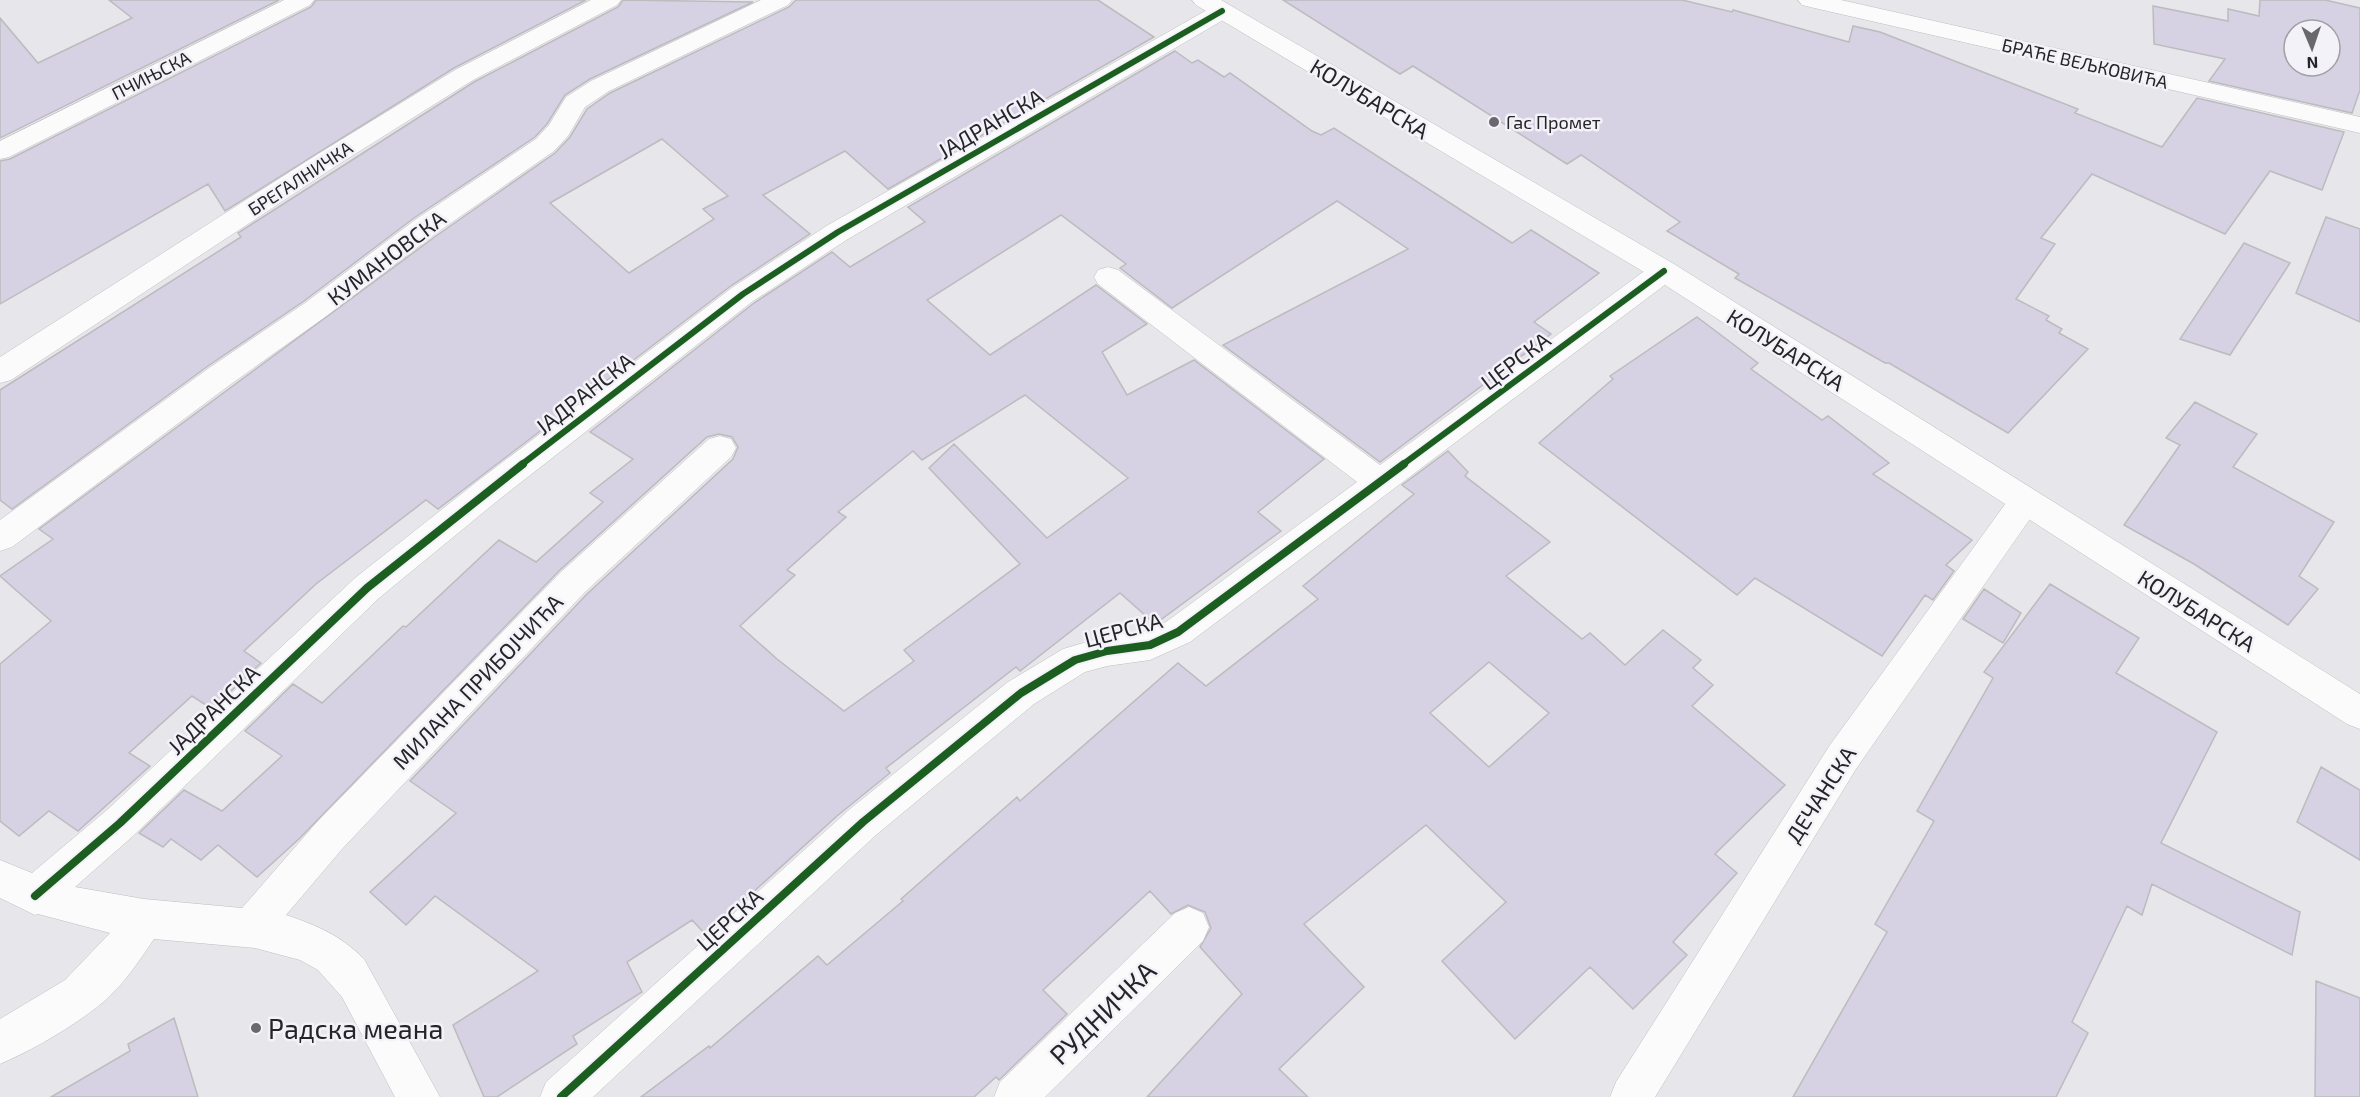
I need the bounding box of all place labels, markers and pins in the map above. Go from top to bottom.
place label: Гас Промет [1506,111,1601,133]
marker: Гас Промет [1487,115,1501,129]
place label: Радска меана [268,1012,443,1044]
marker: Радска меана [249,1021,263,1035]

